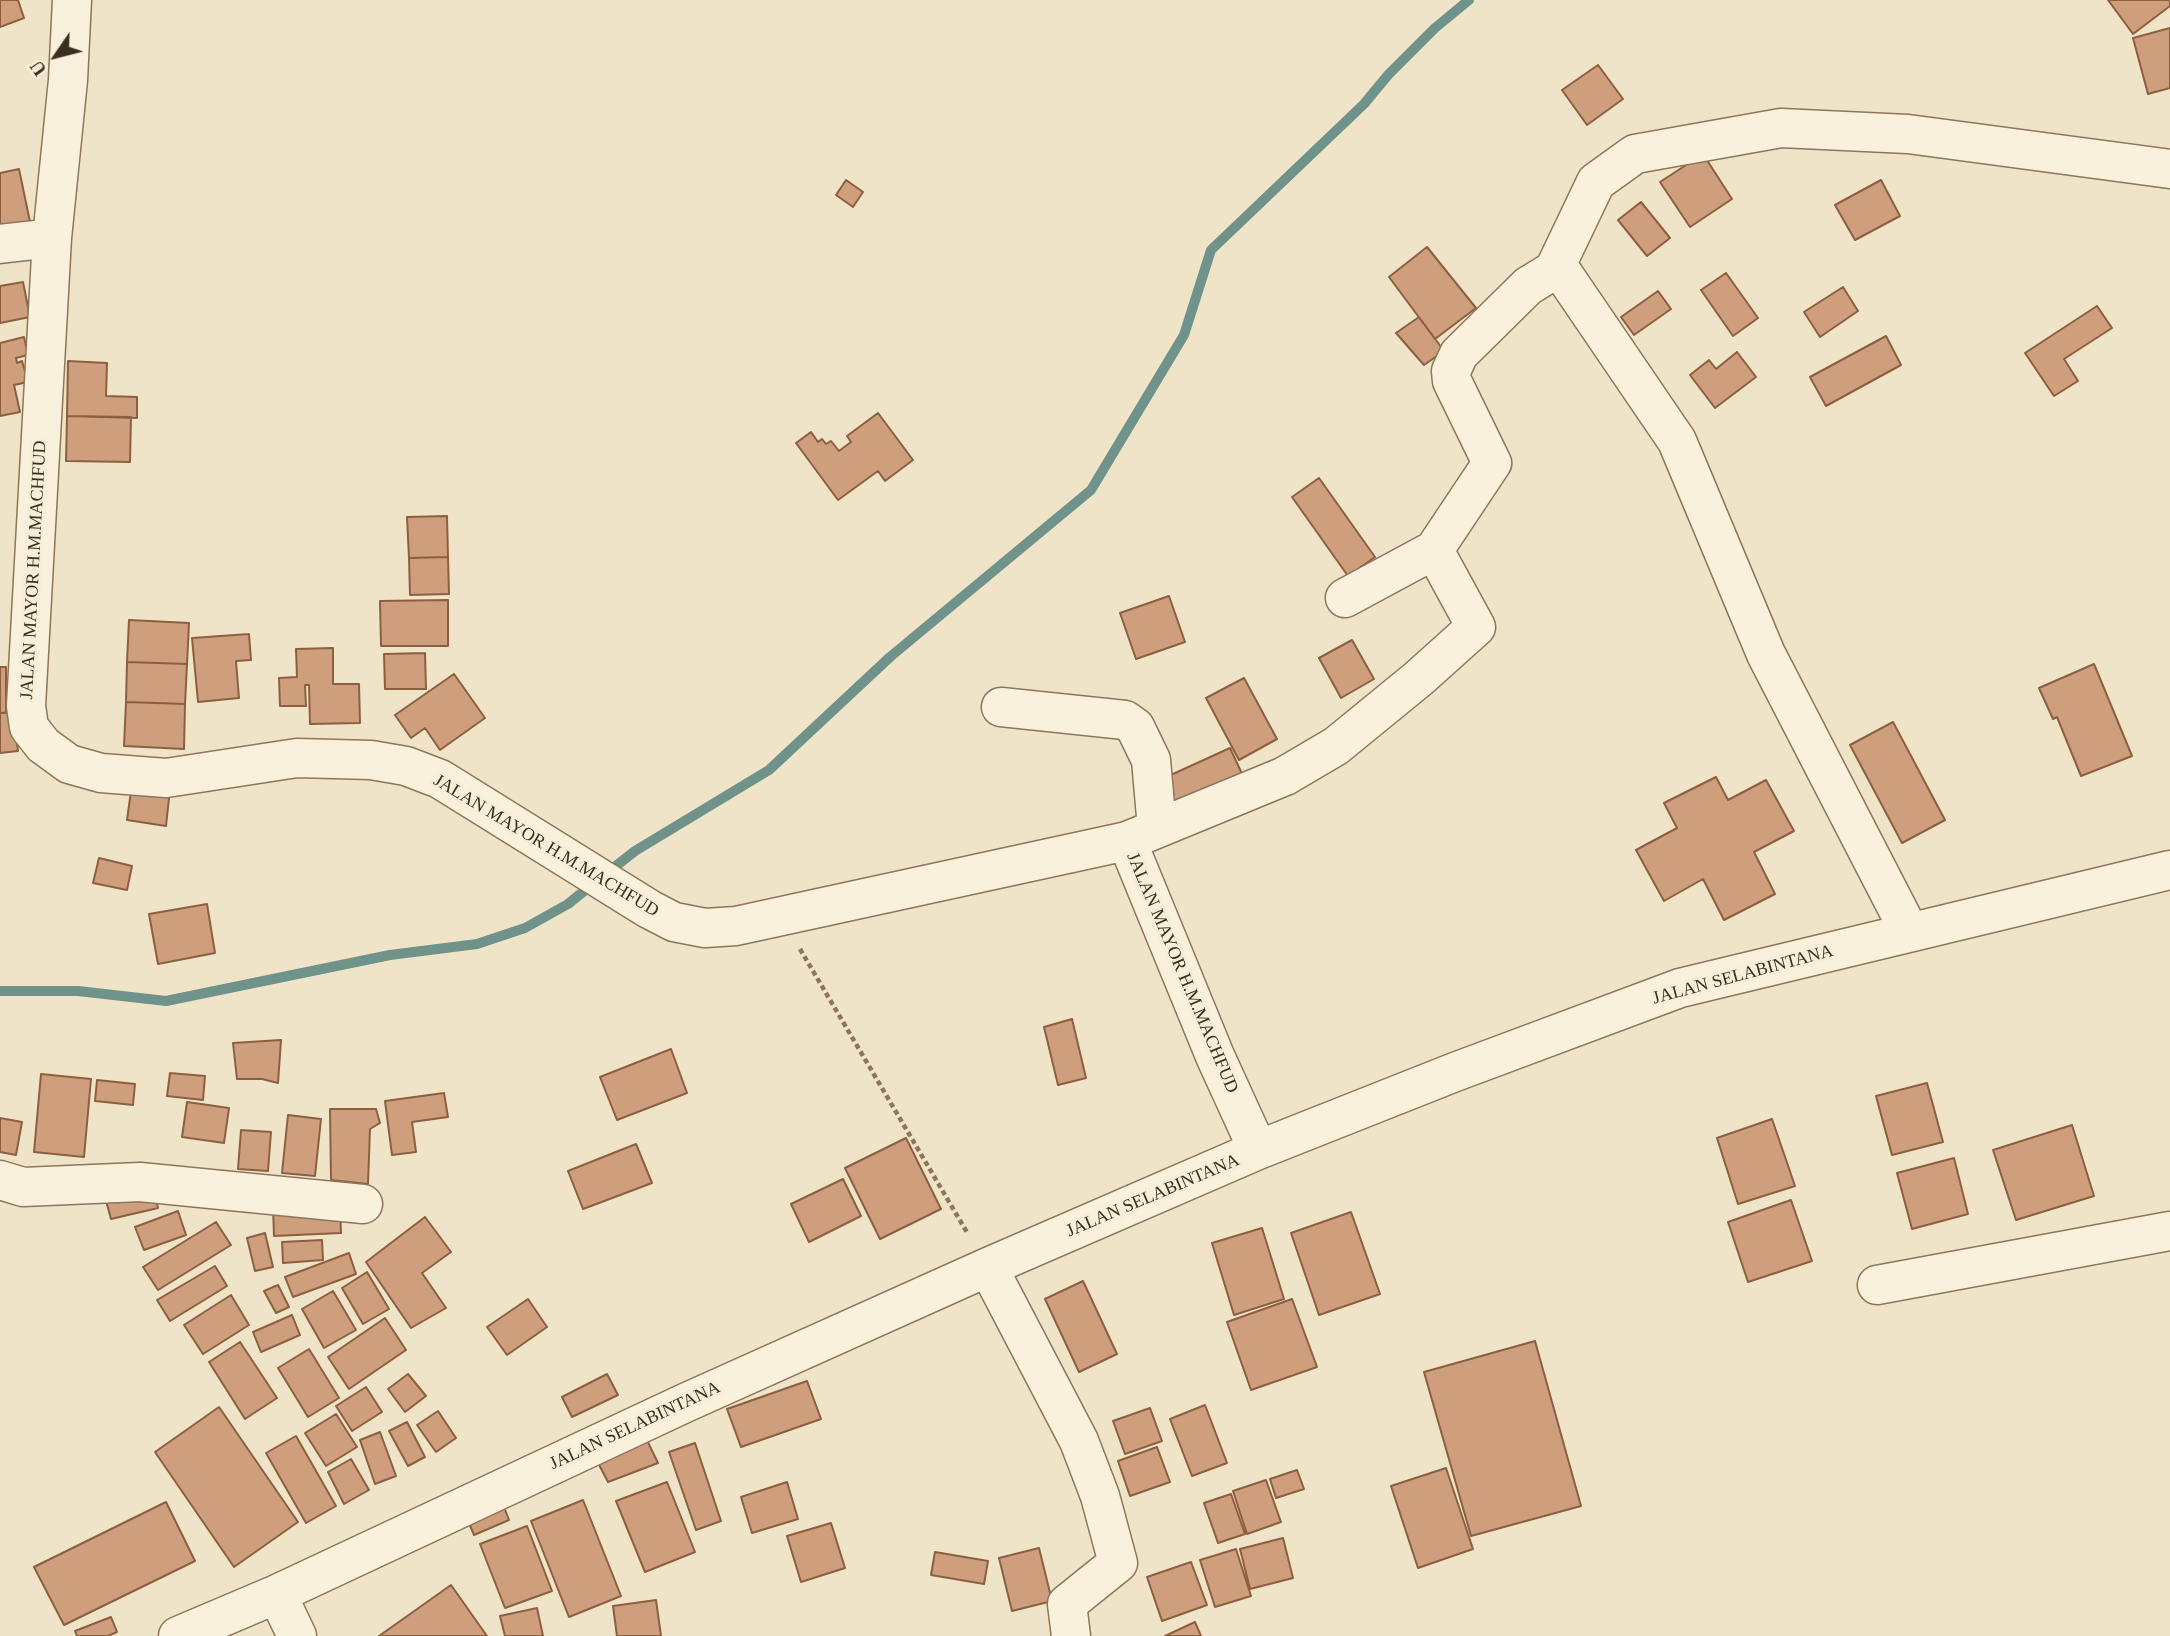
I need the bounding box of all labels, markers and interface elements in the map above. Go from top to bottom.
north arrow [21,21,91,91]
text: U [26,57,51,80]
street label: JALAN MAYOR H.M.MACHFUD [16,440,52,700]
street label: JALAN MAYOR H.M.MACHFUD [429,770,663,922]
street label: JALAN MAYOR H.M.MACHFUD [1121,849,1243,1097]
street label: JALAN SELABINTANA [1650,940,1836,1010]
street label: JALAN SELABINTANA [1063,1150,1243,1242]
street label: JALAN SELABINTANA [546,1377,724,1475]

